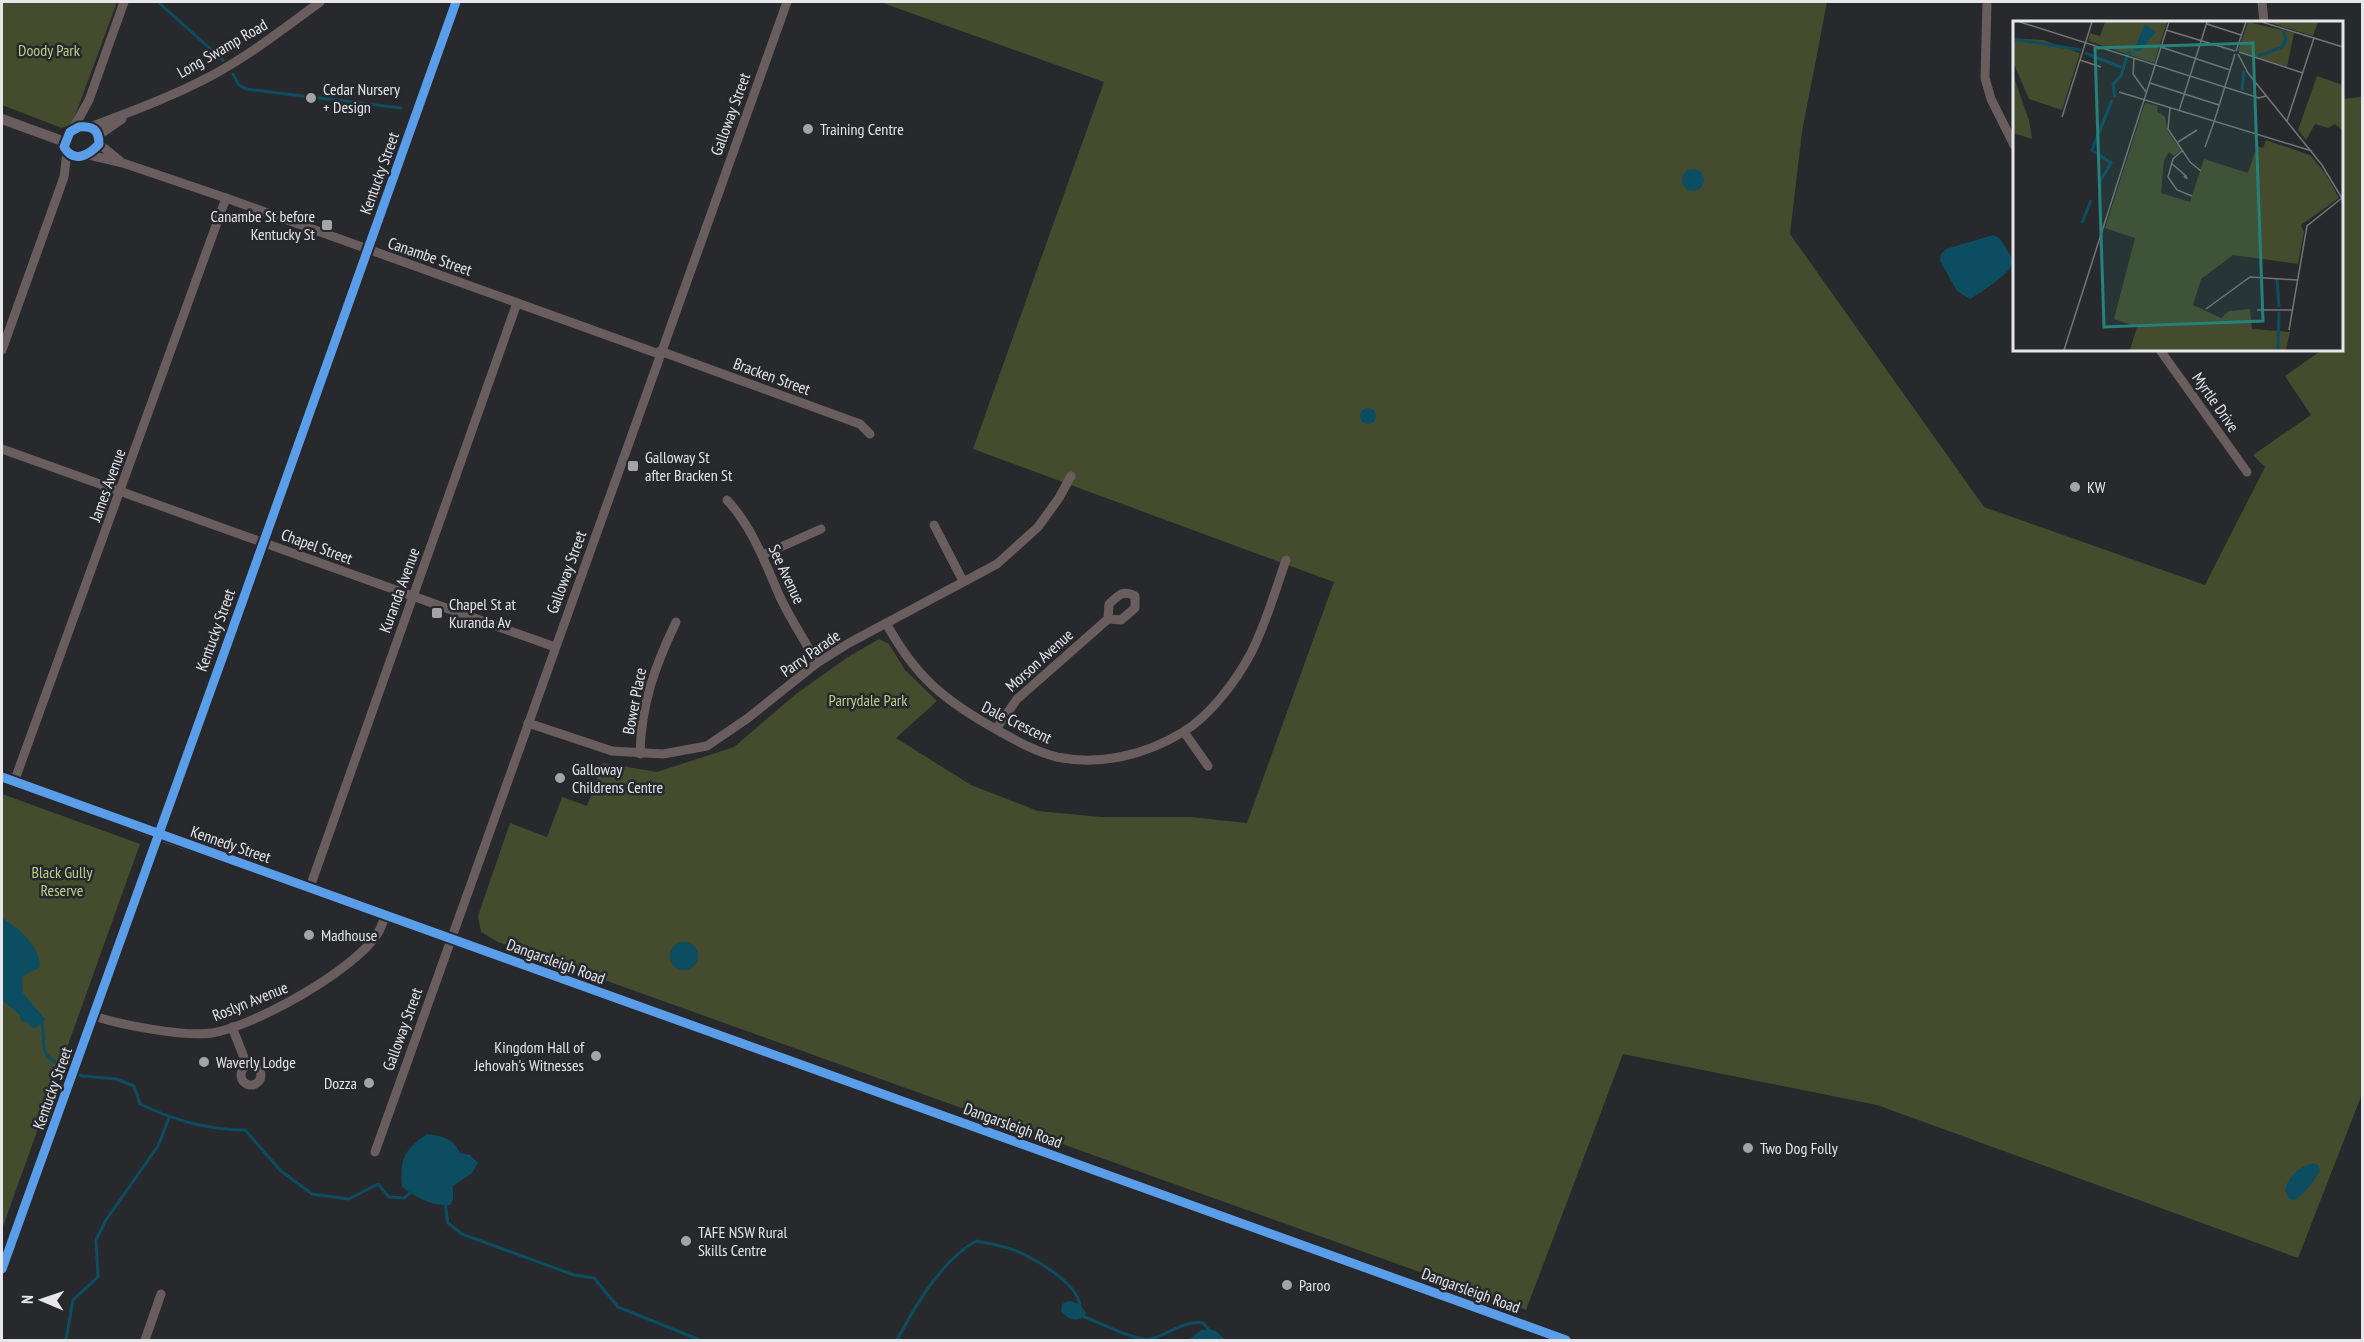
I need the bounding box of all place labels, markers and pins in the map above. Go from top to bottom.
place label: Cedar Nursery + Design [323,79,400,117]
marker: Cedar Nursery + Design [304,91,318,105]
place label: Training Centre [820,119,904,139]
marker: Training Centre [801,122,815,136]
place label: Canambe St before Kentucky St [211,206,316,244]
marker: Canambe St before Kentucky St [320,218,334,232]
place label: Galloway St after Bracken St [645,447,733,485]
marker: Galloway St after Bracken St [626,459,640,473]
place label: KW [2087,477,2106,497]
marker: KW [2068,480,2082,494]
place label: Chapel St at Kuranda Av [449,594,516,632]
marker: Chapel St at Kuranda Av [430,606,444,620]
place label: Galloway Childrens Centre [572,759,663,797]
marker: Galloway Childrens Centre [553,771,567,785]
place label: Madhouse [321,925,377,945]
marker: Madhouse [302,928,316,942]
place label: Kingdom Hall of Jehovah's Witnesses [473,1037,585,1075]
marker: Kingdom Hall of Jehovah's Witnesses [589,1049,603,1063]
place label: Waverly Lodge [216,1052,296,1072]
marker: Waverly Lodge [197,1055,211,1069]
place label: Dozza [324,1073,357,1093]
marker: Dozza [362,1076,376,1090]
place label: Two Dog Folly [1760,1138,1838,1158]
marker: Two Dog Folly [1741,1141,1755,1155]
place label: TAFE NSW Rural Skills Centre [698,1222,787,1260]
marker: TAFE NSW Rural Skills Centre [679,1234,693,1248]
place label: Paroo [1299,1275,1330,1295]
marker: Paroo [1280,1278,1294,1292]

